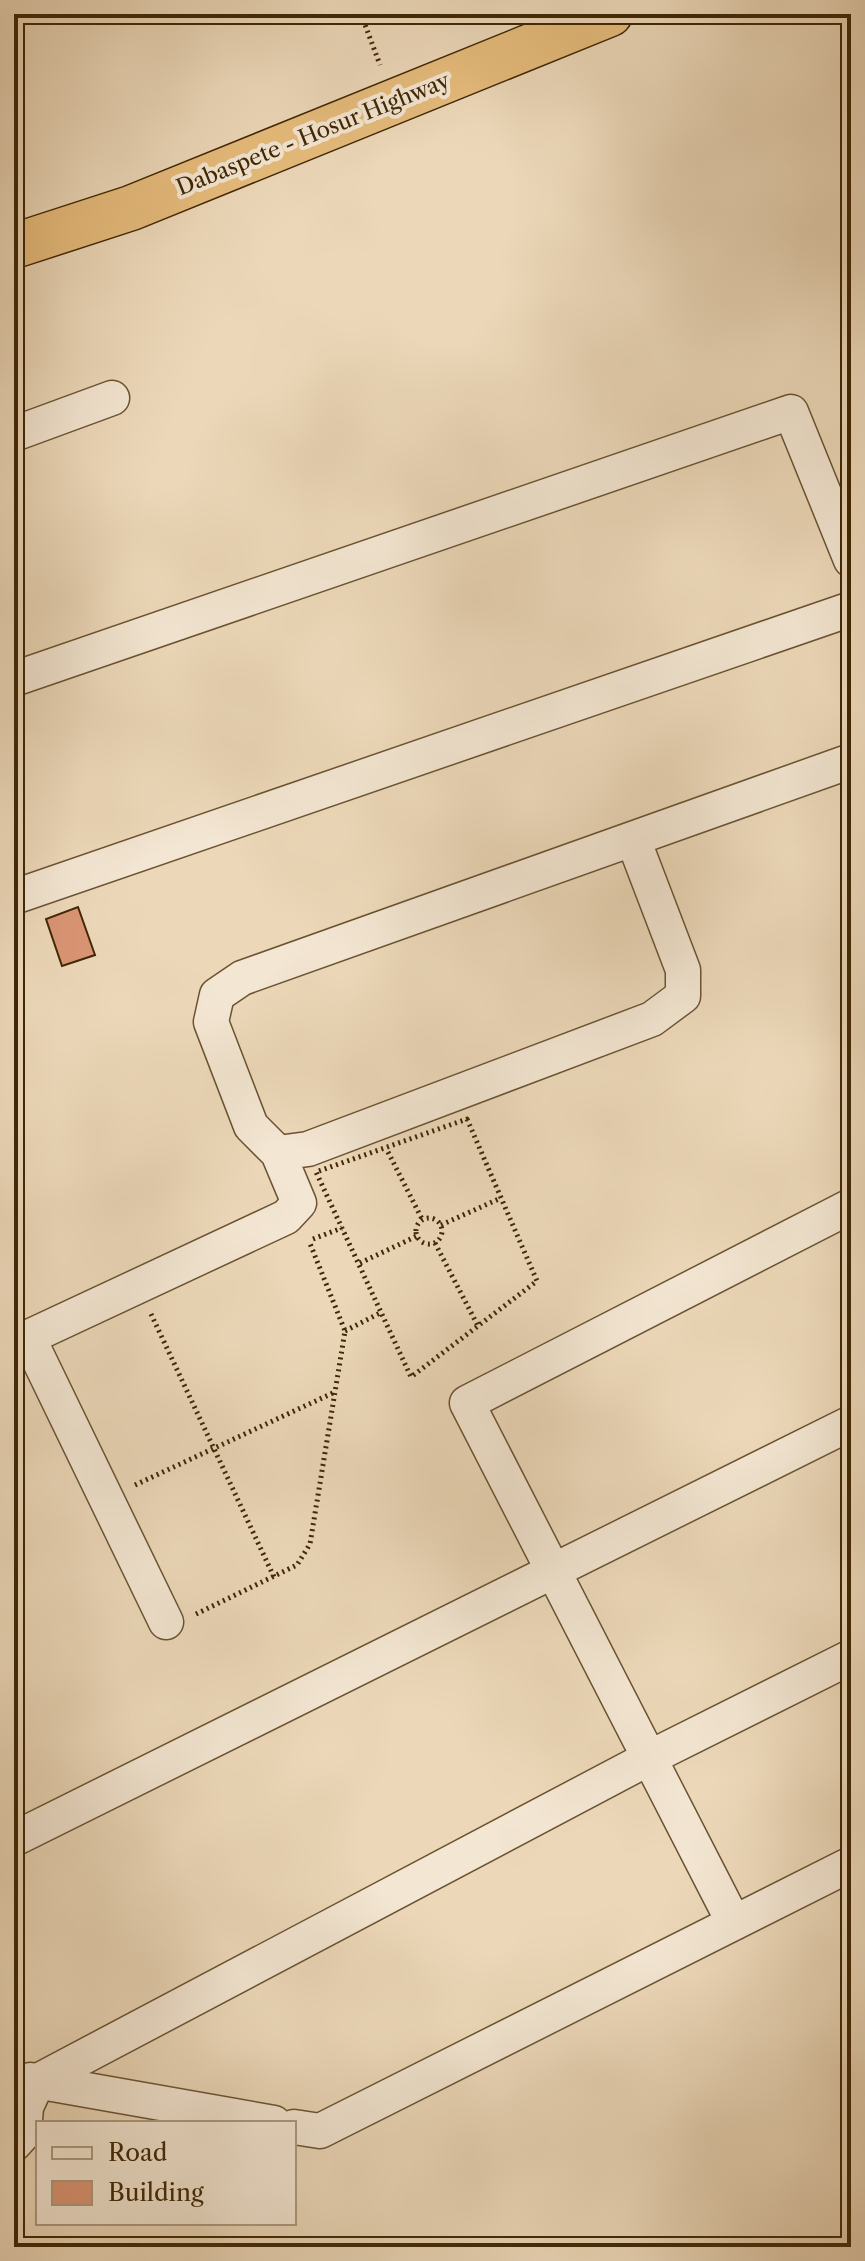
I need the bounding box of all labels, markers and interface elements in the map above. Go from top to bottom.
street label: Dabaspete - Hosur Highway [172,66,454,201]
legend [36,2121,296,2225]
text: Road [108,2138,168,2167]
text: Building [108,2178,204,2207]

